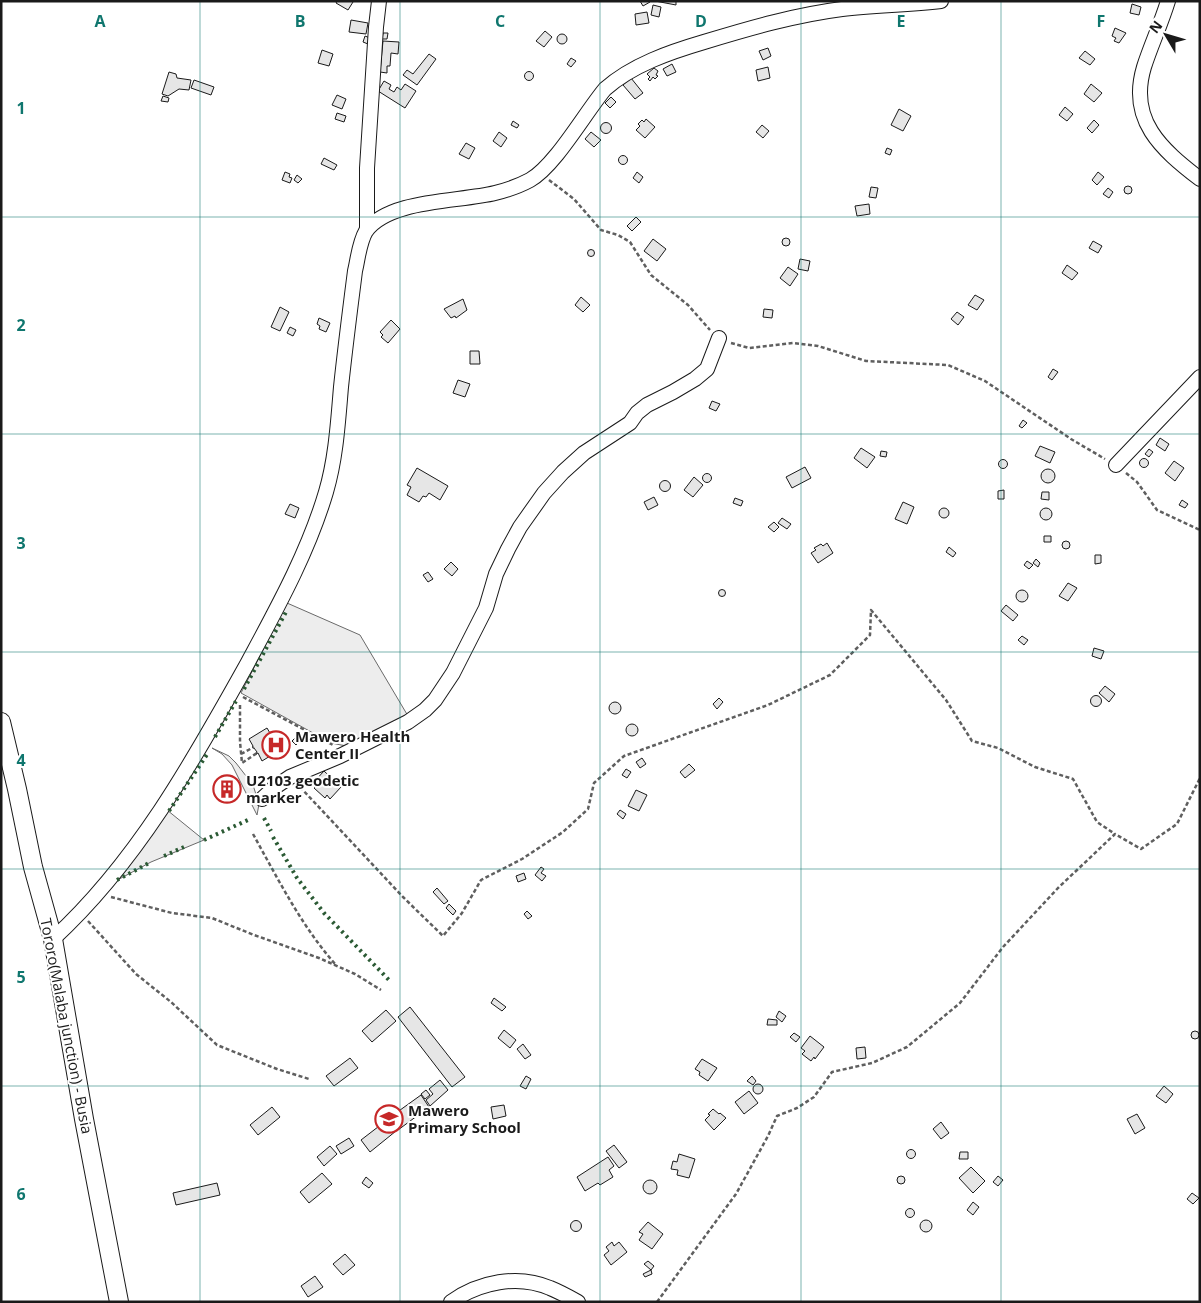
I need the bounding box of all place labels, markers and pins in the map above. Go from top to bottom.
place label: Mawero Health Center II [295,726,410,763]
hospital icon: Mawero Health Center II [261,730,291,760]
place label: U2103 geodetic marker [246,770,360,807]
building icon: U2103 geodetic marker [212,774,242,804]
place label: Mawero Primary School [408,1100,521,1137]
school or university icon: Mawero Primary School [374,1104,404,1134]

